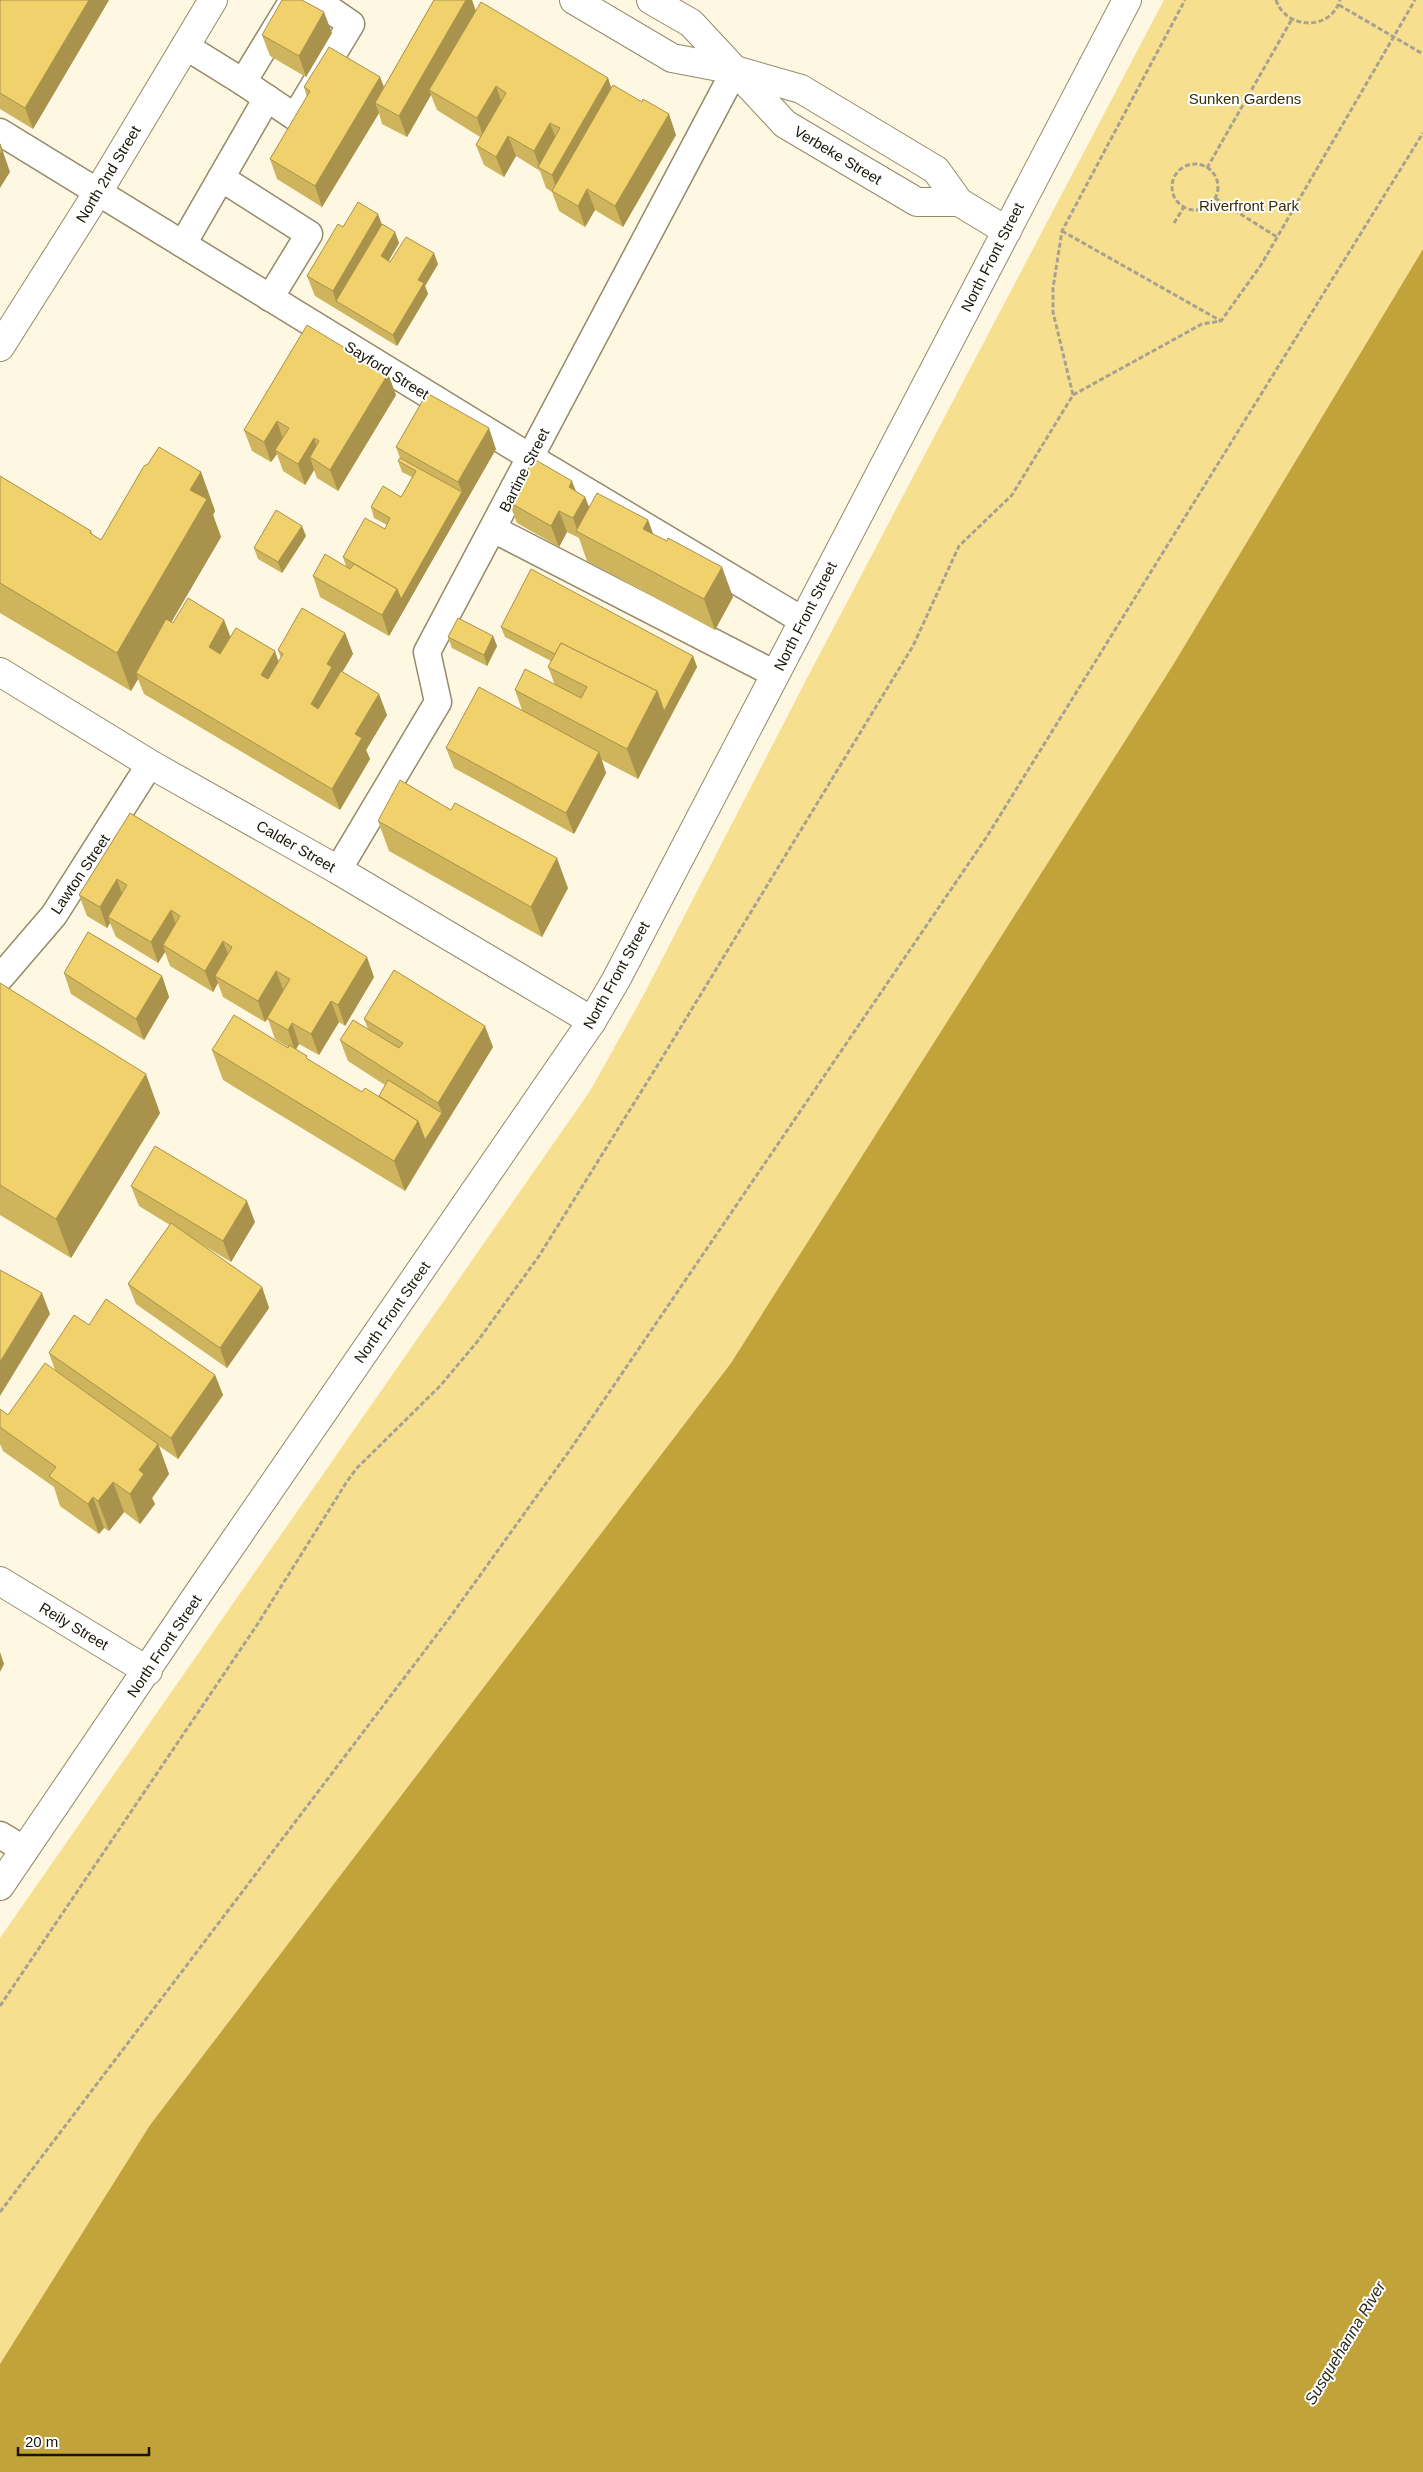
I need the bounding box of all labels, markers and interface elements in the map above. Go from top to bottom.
park label: Sunken Gardens [1189,90,1301,107]
street label: North 2nd Street [72,122,144,226]
street label: Verbeke Street [791,122,886,188]
park label: Riverfront Park [1199,197,1300,214]
street label: North Front Street [957,199,1027,314]
street label: Sayford Street [342,337,433,403]
street label: Bartine Street [496,425,553,515]
street label: North Front Street [770,558,840,673]
street label: Calder Street [253,817,339,876]
street label: Lawton Street [47,830,113,917]
street label: North Front Street [579,918,653,1032]
street label: North Front Street [351,1257,434,1366]
street label: North Front Street [123,1591,205,1701]
street label: Reily Street [36,1599,112,1654]
water label: Susquehanna River [1302,2278,1389,2408]
scale bar [18,2424,149,2456]
text: 20 m [25,2433,58,2450]

